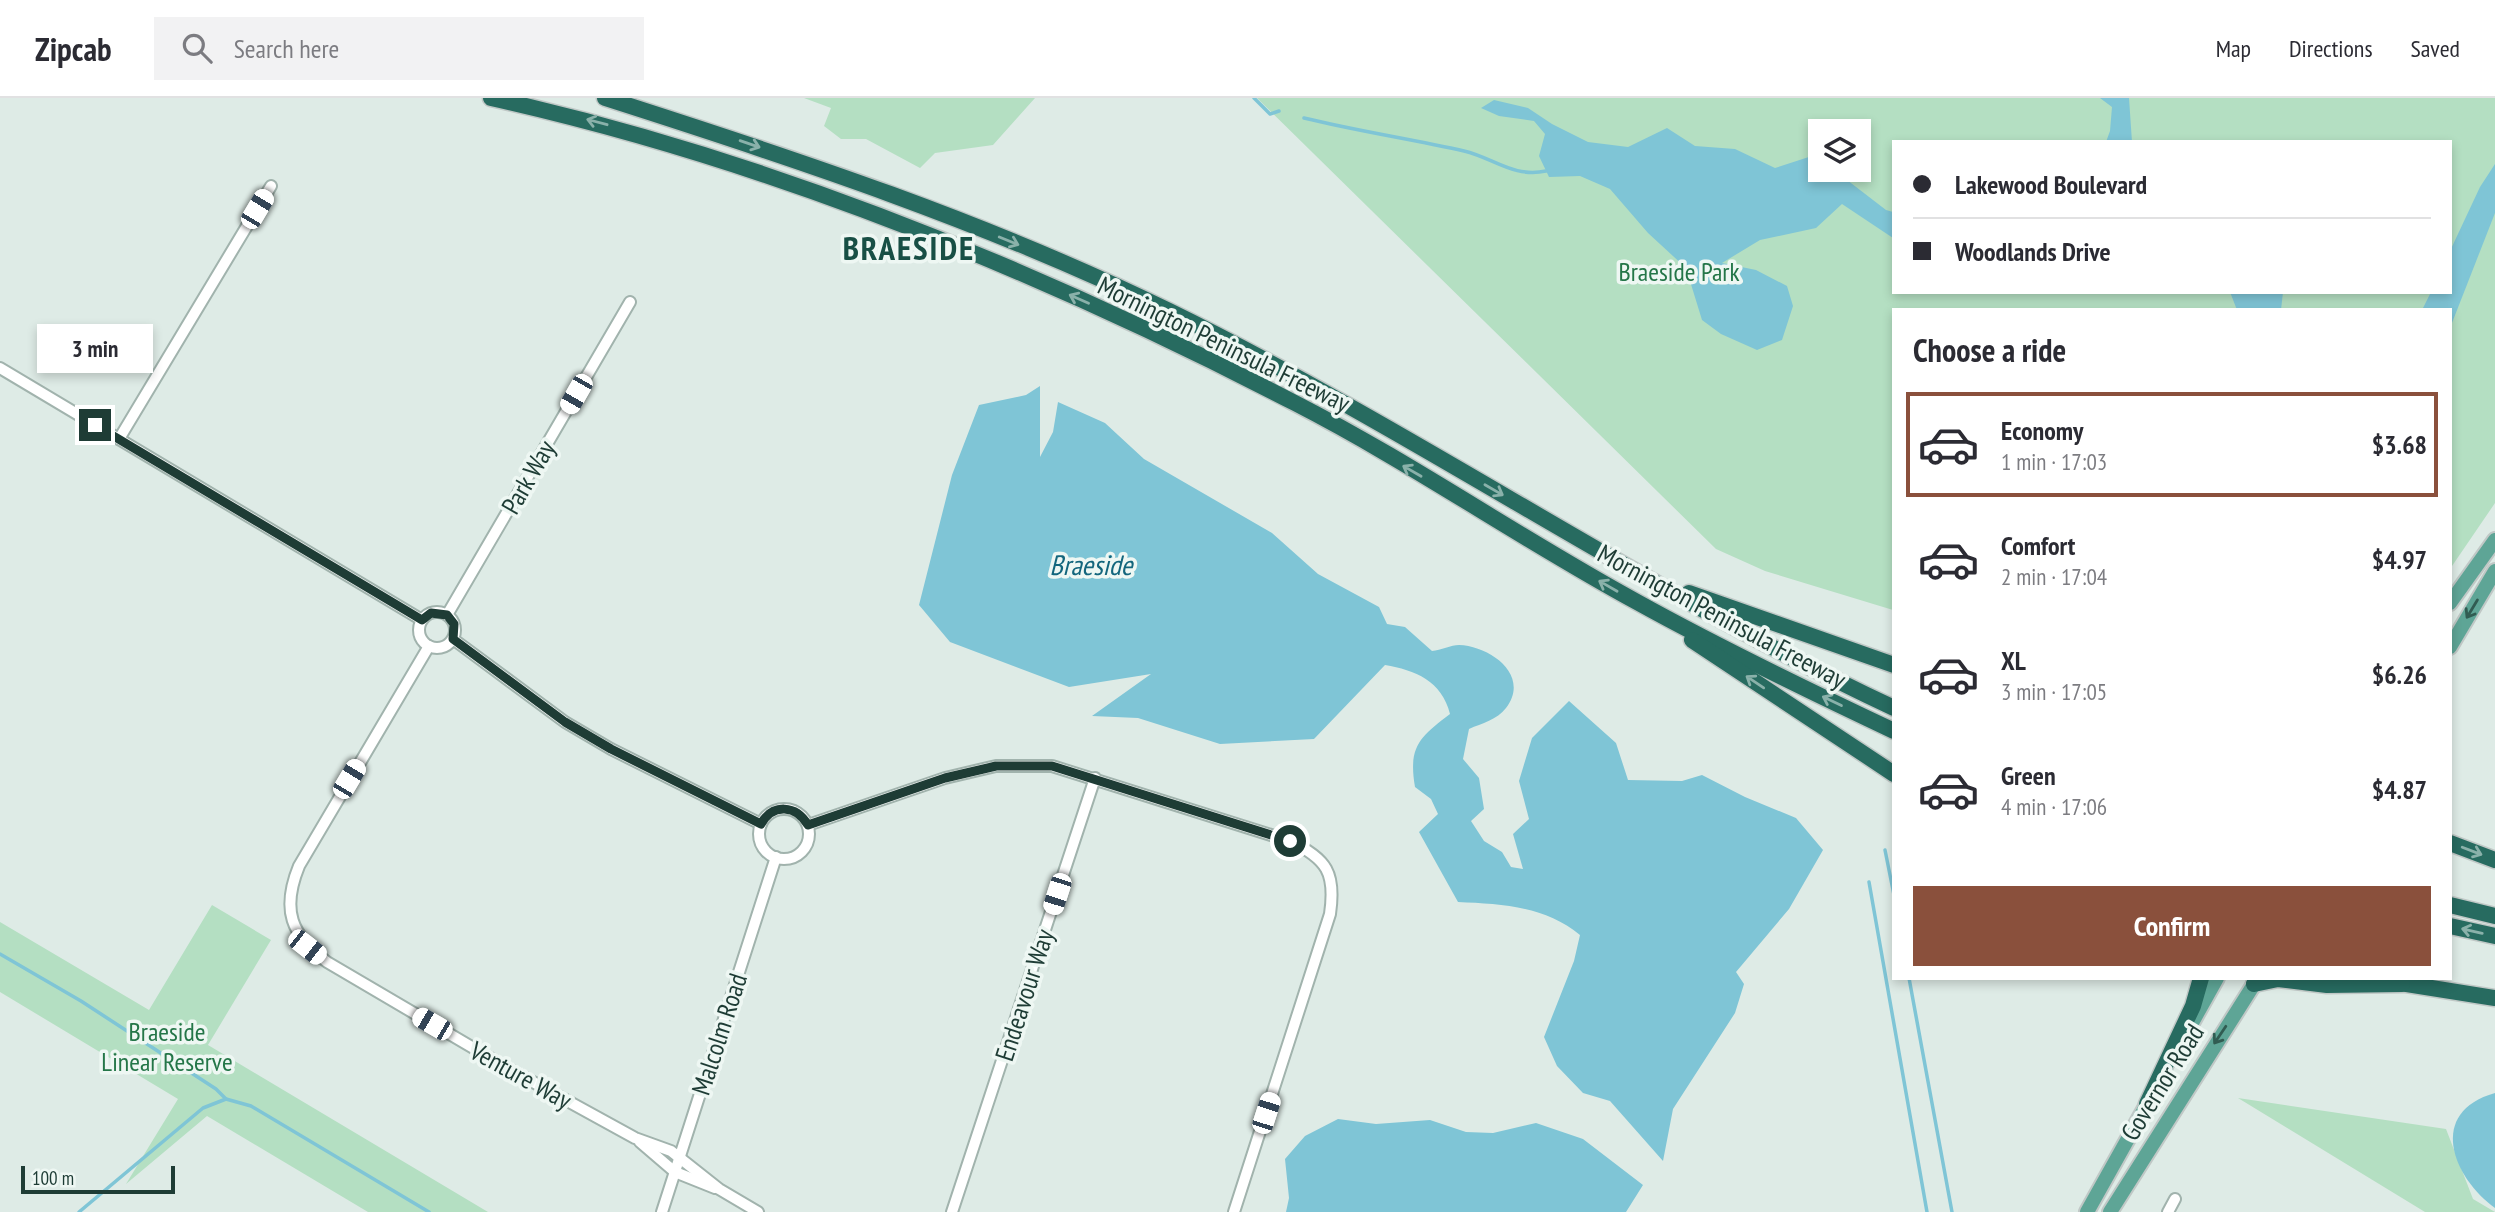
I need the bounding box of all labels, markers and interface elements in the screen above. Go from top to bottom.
search box [154,17,644,80]
text: Zipcab [35,27,112,70]
icon: search [178,29,216,67]
text: Search here [234,32,339,65]
text: Map [2216,33,2251,64]
text: Directions [2289,33,2373,64]
text: Saved [2411,33,2460,64]
one-way arrow [586,115,609,128]
map controls [1808,119,1871,182]
button: layers [1808,119,1871,182]
one-way arrow [739,138,761,151]
text: Lakewood Boulevard [1955,168,2147,201]
car [238,186,277,232]
district label: BRAESIDE [843,226,975,269]
text: Woodlands Drive [1955,235,2111,268]
one-way arrow [998,236,1019,249]
park label: Braeside Park [1618,255,1740,288]
street label: Mornington Peninsula Freeway [1093,269,1356,420]
one-way arrow [1069,292,1090,305]
callout: 3 min [37,324,153,372]
text: Choose a ride [1913,329,2066,371]
text: 3 min [72,334,118,363]
car [557,371,596,417]
route end [79,409,111,441]
icon: car [1917,413,1980,476]
text: Economy [2001,414,2083,447]
text: $3.68 [2372,428,2427,461]
street label: Park Way [494,434,562,520]
text: 1 min · 17:03 [2001,447,2107,476]
one-way arrow [1402,463,1422,477]
one-way arrow [1484,483,1504,497]
icon: car [1917,528,1980,591]
text: Comfort [2001,529,2075,562]
street label: Mornington Peninsula Freeway [1592,537,1852,696]
text: $4.97 [2372,543,2427,576]
water label: Braeside [1050,546,1135,583]
text: 2 min · 17:04 [2001,562,2107,591]
one-way arrow [1598,578,1618,592]
one-way arrow [2465,599,2479,619]
icon: car [1917,643,1980,706]
text: XL [2001,644,2026,677]
text: $6.26 [2372,658,2427,691]
one-way arrow [1746,675,1765,689]
text: 3 min · 17:05 [2001,677,2107,706]
one-way arrow [1822,694,1843,708]
car [330,756,369,802]
icon: car [1917,758,1980,821]
text: Green [2001,759,2056,792]
text: $4.87 [2372,773,2427,806]
text: 4 min · 17:06 [2001,792,2107,821]
route start [1274,825,1306,857]
one-way arrow [2461,846,2483,859]
car [1041,871,1074,917]
button: Confirm [1913,886,2431,966]
one-way arrow [2462,924,2484,937]
street label: Endeavour Way [987,925,1061,1065]
car [284,926,331,968]
street label: Malcolm Road [684,969,754,1099]
car [409,1004,456,1044]
park label: Braeside Linear Reserve [101,1015,233,1078]
street label: Governor Road [2113,1018,2211,1146]
one-way arrow [2213,1025,2227,1045]
street label: Venture Way [464,1033,578,1116]
car [1250,1090,1283,1136]
scale bar [21,1163,175,1195]
text: 100 m [32,1166,74,1190]

